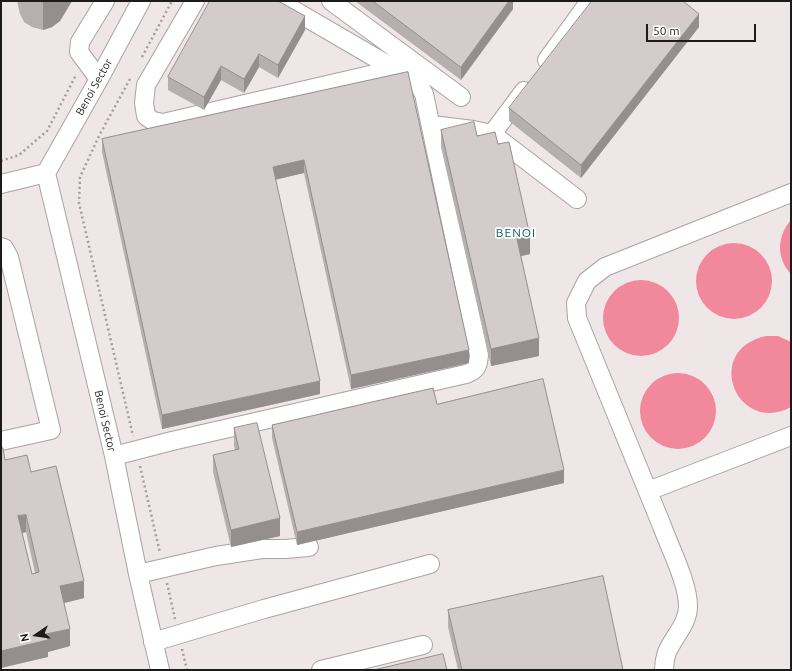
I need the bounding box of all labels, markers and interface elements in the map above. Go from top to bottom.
scale bar [648,16,758,42]
text: 50 m [653,24,680,37]
street label: Benoi Sector [73,56,115,118]
district label: BENOI [496,226,536,240]
street label: Benoi Sector [92,389,118,453]
north arrow [16,615,56,655]
text: N [18,632,31,643]

